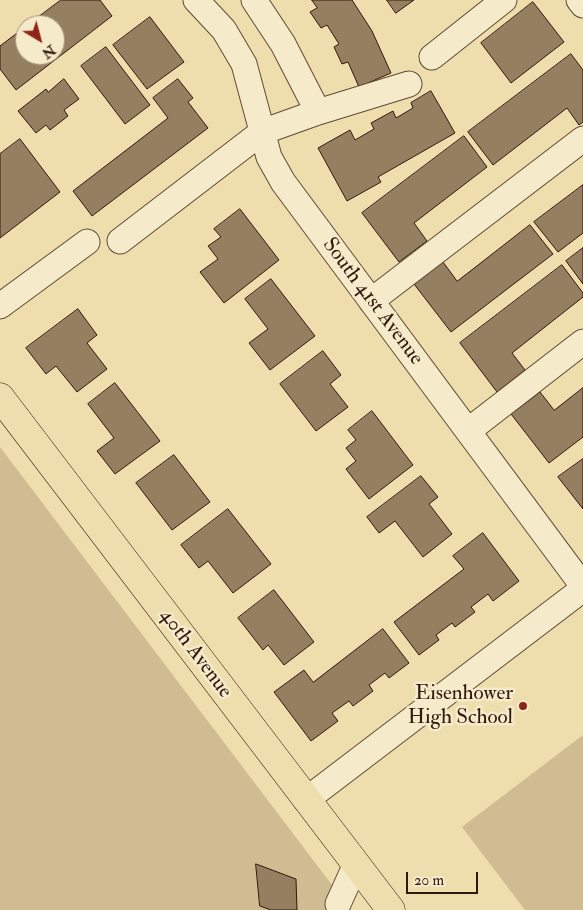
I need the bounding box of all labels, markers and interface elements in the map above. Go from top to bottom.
north arrow [15,15,65,65]
text: N [39,41,59,62]
street label: South 41st Avenue [316,233,428,371]
street label: 40th Avenue [153,604,237,704]
place label: Eisenhower High School [408,681,513,731]
marker: Eisenhower High School [517,700,529,712]
scale bar [408,862,480,894]
text: 20 m [414,871,444,890]

